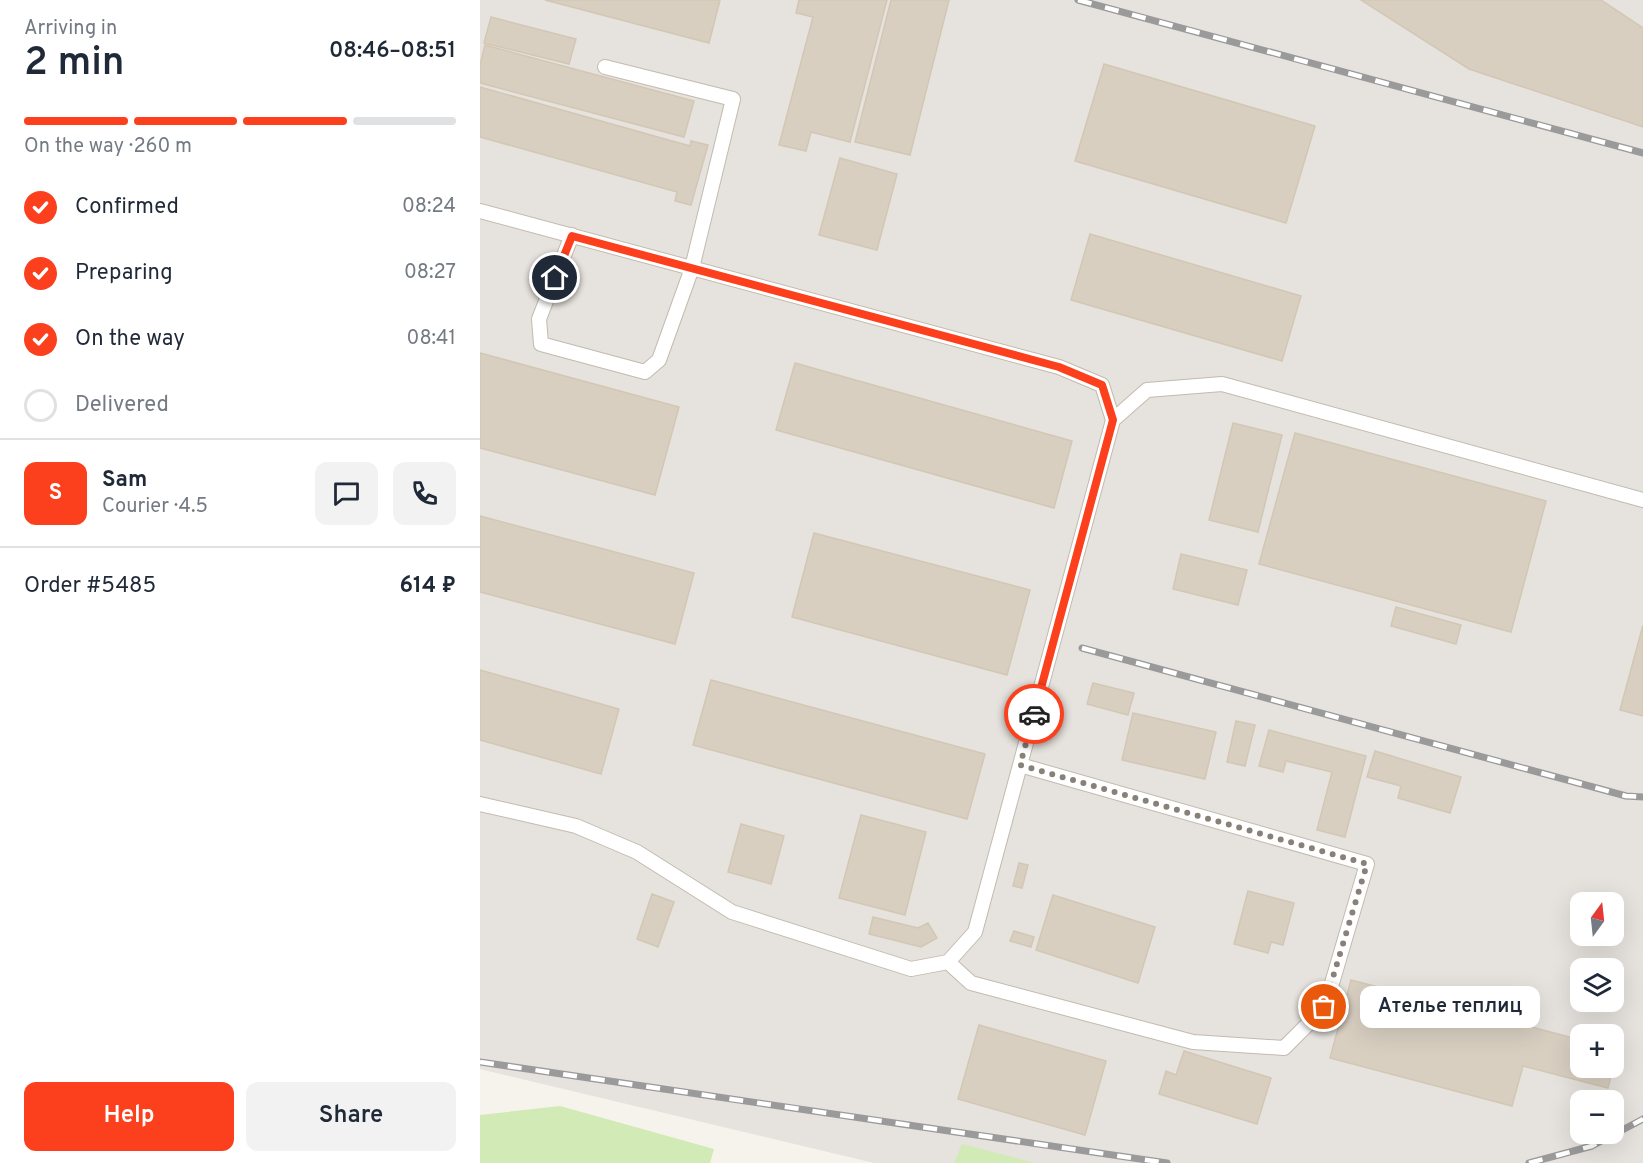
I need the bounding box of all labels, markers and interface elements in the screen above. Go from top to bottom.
text: Arriving in [24,16,117,42]
text: 08:46–08:51 [329,38,456,65]
text: 2 min [24,40,125,89]
text: On the way · 260 m [24,134,192,160]
icon: check [24,191,57,224]
text: Confirmed [75,194,179,221]
text: 08:24 [402,194,456,220]
pin [529,252,580,303]
icon: check [24,257,57,290]
text: Preparing [75,260,173,287]
text: 08:27 [404,260,456,286]
icon: home [538,261,571,294]
icon: check [24,323,57,356]
text: On the way [75,326,185,353]
text: 08:41 [407,326,456,352]
text: Delivered [75,392,169,419]
button: chat [315,462,378,525]
button: phone [393,462,456,525]
text: Sam [102,467,147,494]
text: S [49,480,62,507]
text: Courier · 4.5 [102,494,208,520]
text: Order #5485 [24,573,156,600]
text: 614 ₽ [400,573,456,600]
courier [1004,684,1064,744]
icon: car [1018,698,1051,731]
north arrow [1570,892,1624,946]
map controls [1570,892,1624,1144]
button: layers [1570,958,1624,1012]
pin [1298,981,1349,1032]
callout: Ателье теплиц [1360,986,1540,1028]
icon: bag [1307,990,1340,1023]
text: Ателье теплиц [1378,994,1522,1020]
button: + [1570,1024,1624,1078]
button: Help [24,1082,234,1151]
button: Share [246,1082,456,1151]
button: − [1570,1090,1624,1144]

